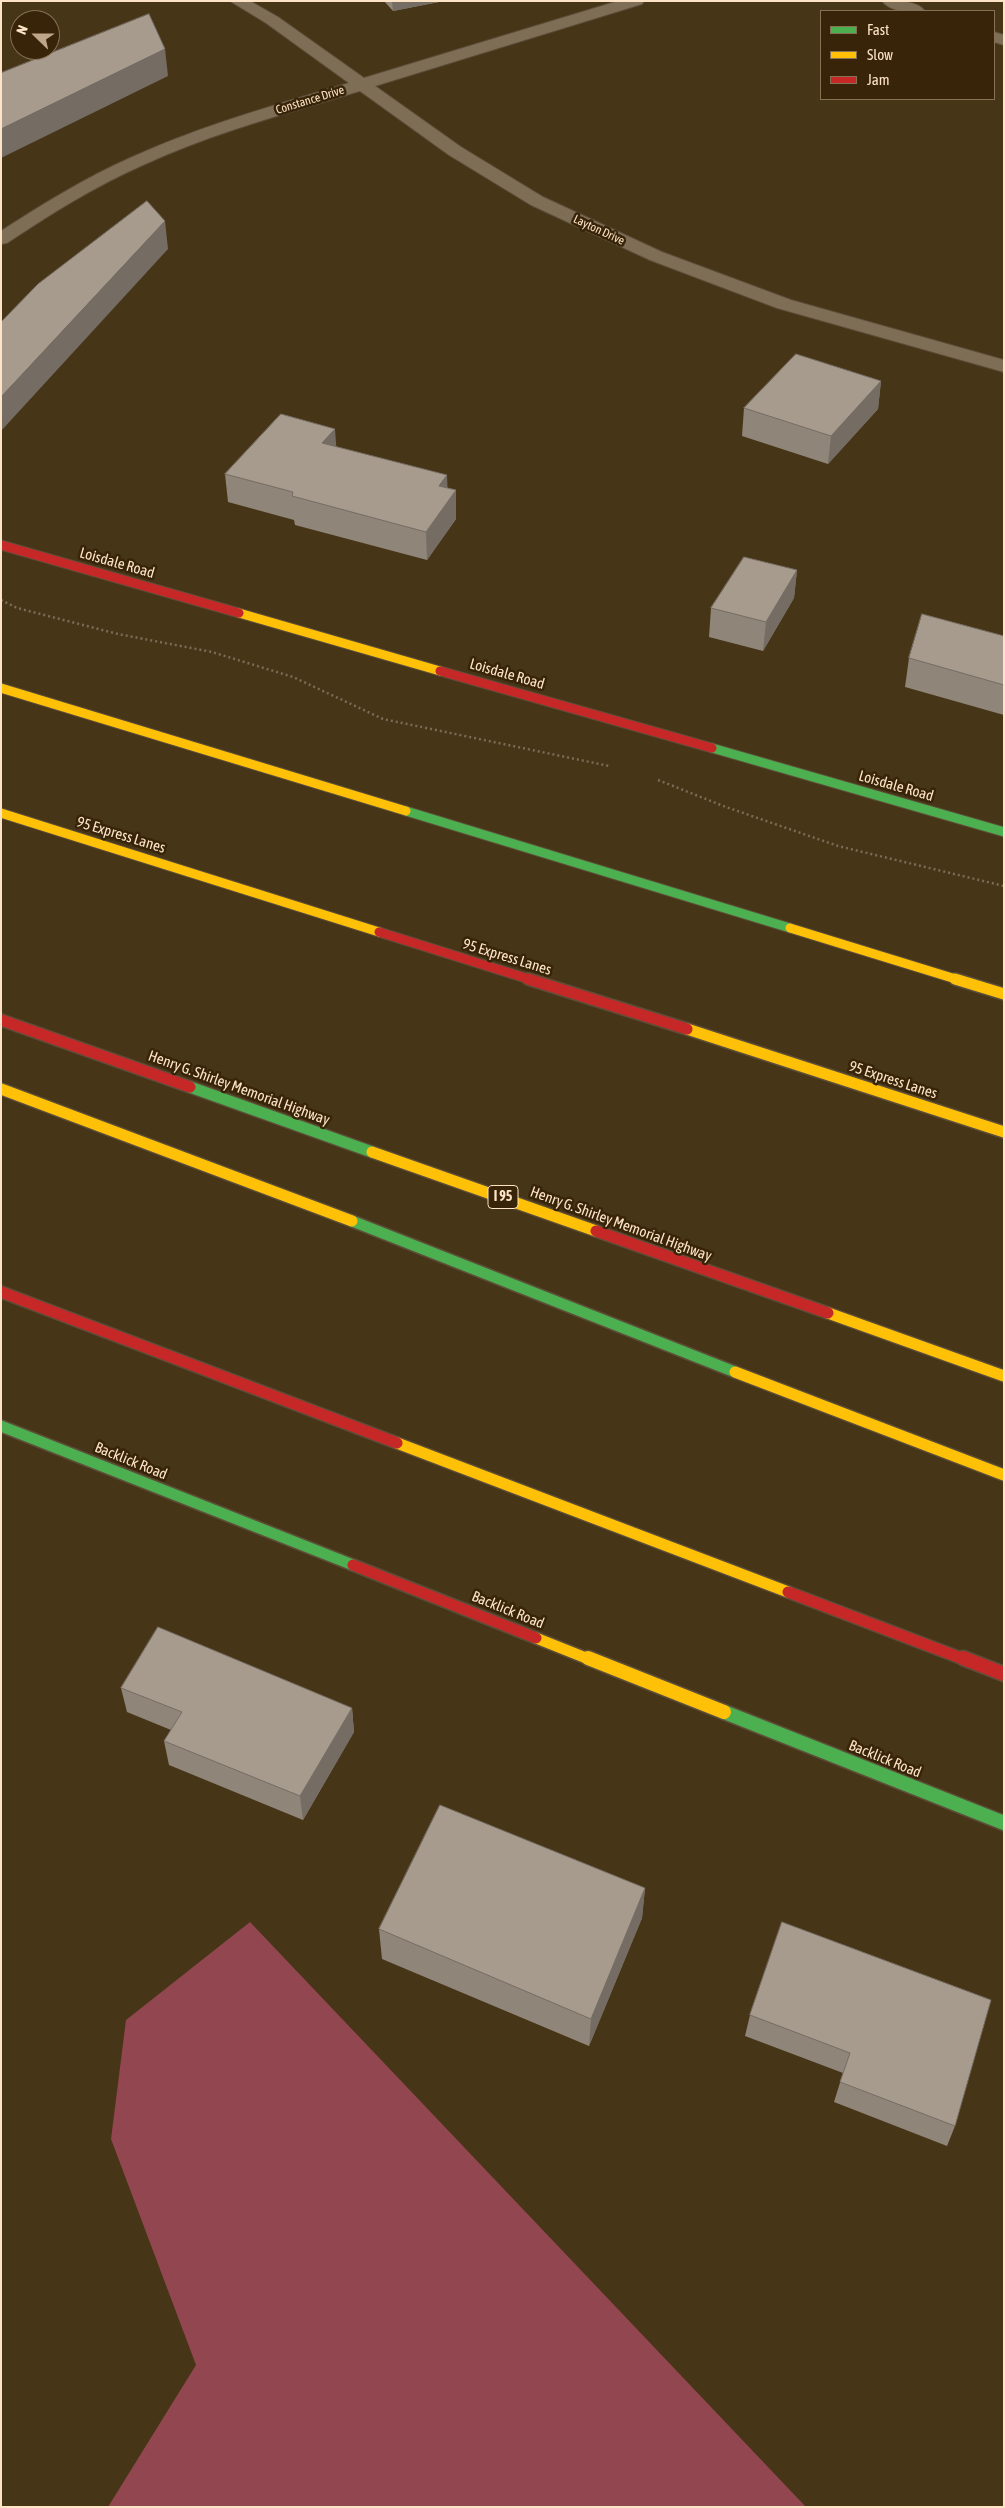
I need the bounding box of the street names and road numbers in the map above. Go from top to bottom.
street label: Constance Drive [274,83,346,117]
street label: Layton Drive [571,212,627,248]
street label: Loisdale Road [78,544,156,582]
street label: Loisdale Road [468,655,546,693]
street label: Loisdale Road [857,767,935,805]
street label: 95 Express Lanes [74,813,168,857]
street label: 95 Express Lanes [460,935,554,979]
street label: Henry G. Shirley Memorial Highway [146,1047,332,1129]
street label: 95 Express Lanes [847,1057,939,1103]
street label: Henry G. Shirley Memorial Highway [528,1183,714,1265]
road number: I 95 [488,1186,518,1208]
street label: Backlick Road [92,1438,170,1484]
street label: Backlick Road [469,1587,547,1633]
street label: Backlick Road [846,1736,924,1782]

